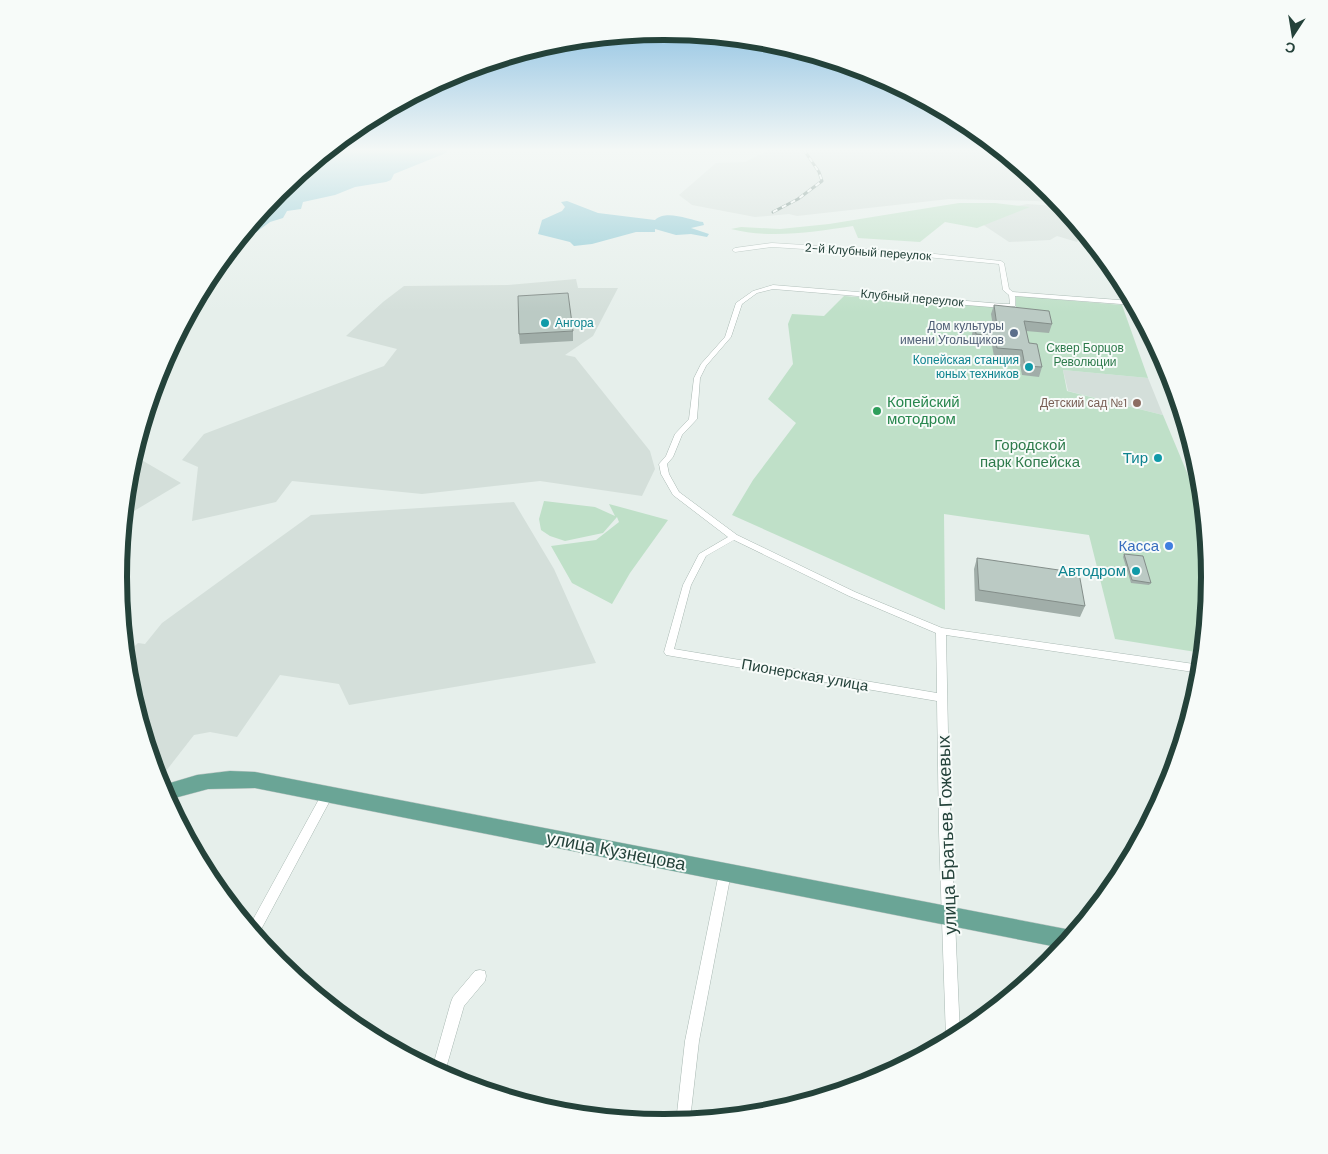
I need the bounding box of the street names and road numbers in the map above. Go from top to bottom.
street label: 2-й Клубный переулок [804,240,932,264]
street label: Клубный переулок [860,286,965,311]
street label: Пионерская улица [740,654,871,696]
street label: улица Братьев Гожевых [932,735,962,935]
street label: улица Кузнецова [544,826,689,876]

